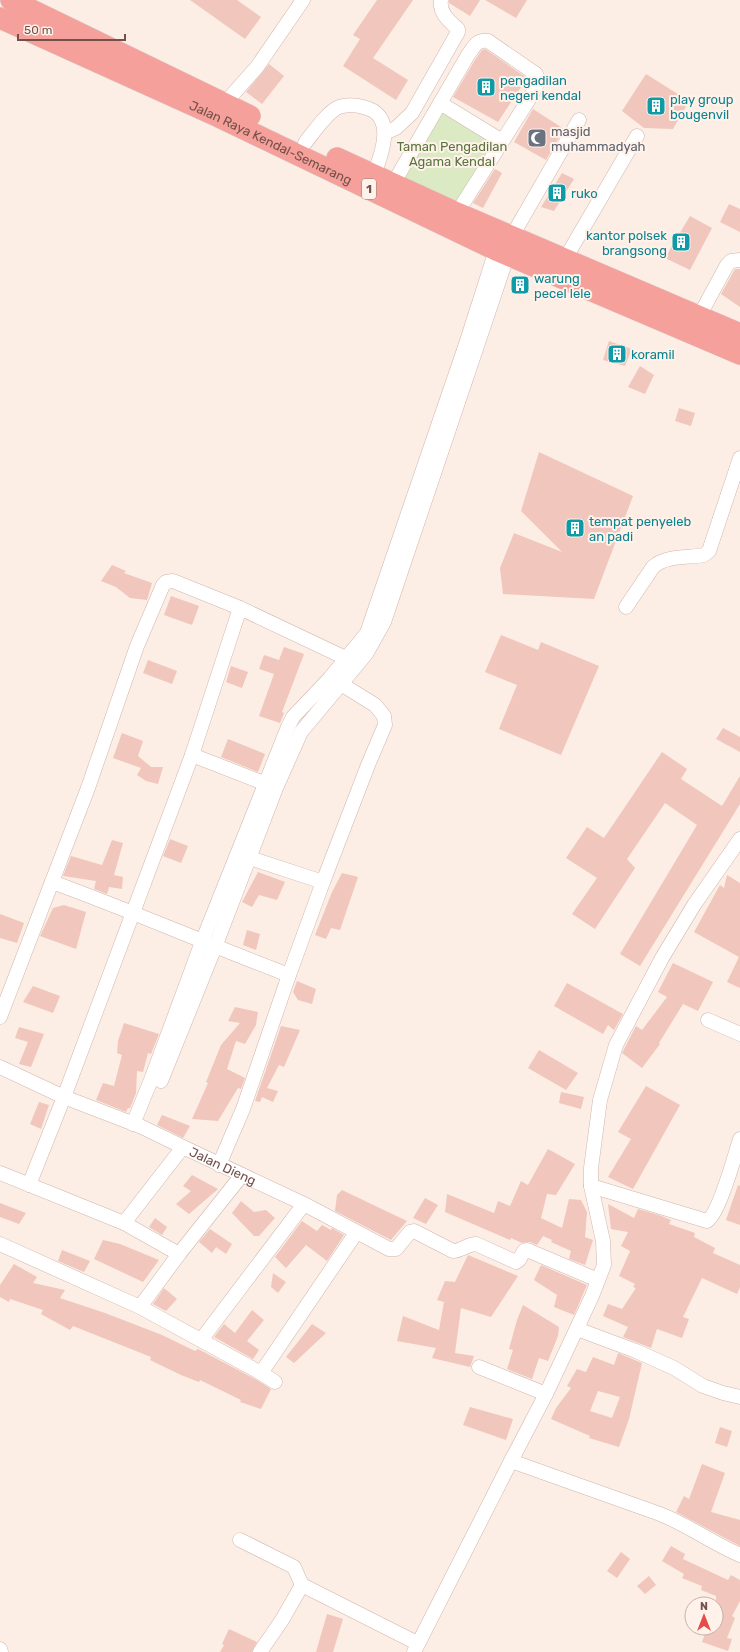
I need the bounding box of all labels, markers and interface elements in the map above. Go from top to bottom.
scale bar [18,16,125,42]
text: 50 m [24,23,52,37]
place label: pengadilan negeri kendal [500,73,581,104]
building icon: pengadilan negeri kendal [475,76,497,98]
place label: play group bougenvil [670,92,734,123]
building icon: play group bougenvil [645,95,667,117]
street label: Jalan Raya Kendal-Semarang [187,98,354,189]
place label: masjid muhammadyah [551,124,646,154]
mosque icon: masjid muhammadyah [526,127,548,149]
park label: Taman Pengadilan Agama Kendal [397,139,507,170]
road number: 1 [362,179,376,199]
building icon: ruko [546,182,568,204]
place label: ruko [571,186,598,201]
place label: kantor polsek brangsong [586,228,667,259]
building icon: kantor polsek brangsong [670,231,692,253]
place label: warung pecel lele [534,271,591,301]
building icon: warung pecel lele [509,274,531,296]
building icon: koramil [606,343,628,365]
place label: koramil [631,347,675,362]
place label: tempat penyeleb an padi [589,514,691,544]
building icon: tempat penyeleb an padi [564,517,586,539]
street label: Jalan Dieng [187,1144,258,1189]
north arrow [684,1596,724,1636]
text: N [700,1600,708,1613]

